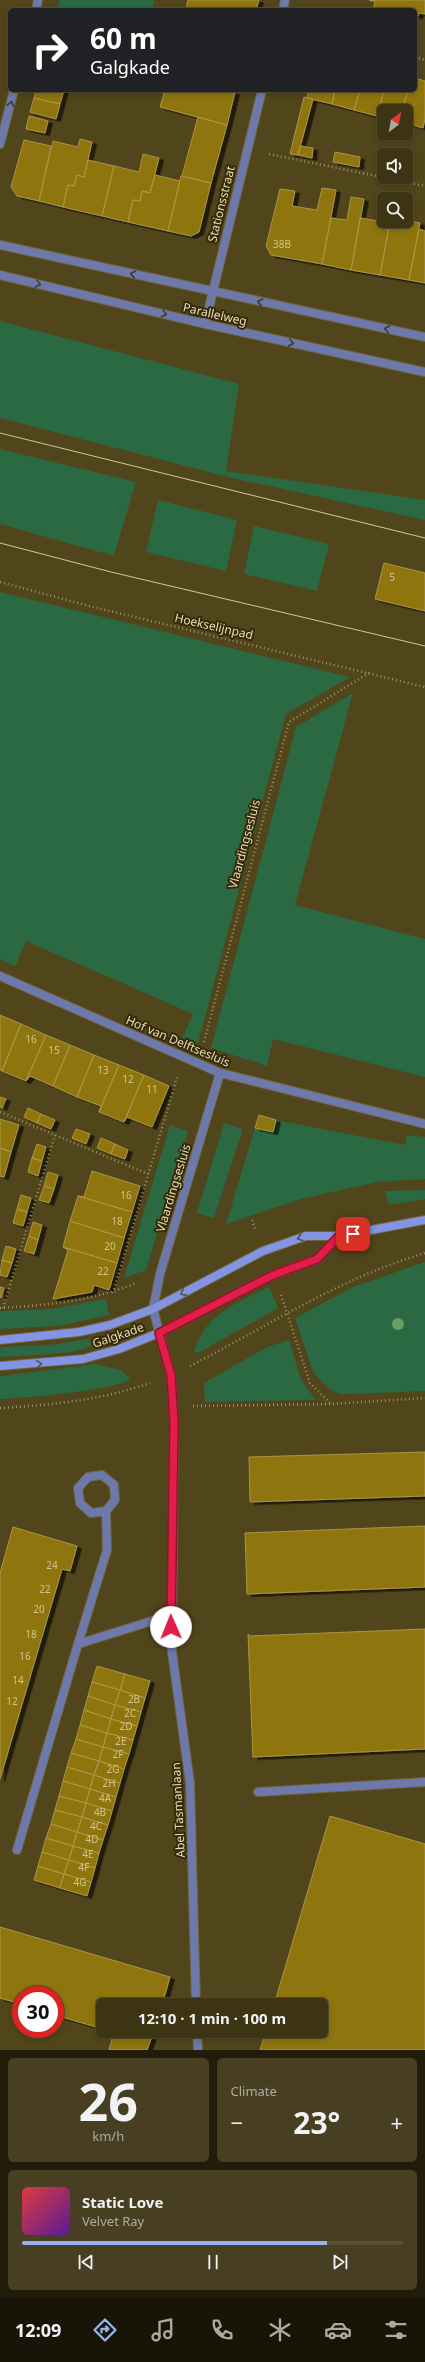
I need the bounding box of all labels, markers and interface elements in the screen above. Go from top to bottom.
text: 60 m [90,19,157,57]
icon: right [24,24,76,76]
text: Galgkade [90,55,170,79]
one-way arrow [6,100,15,107]
north arrow [377,104,413,140]
map controls [377,104,413,228]
button: sound [377,148,413,184]
street label: Stationsstraat [203,163,239,244]
button: search [377,192,413,228]
house number: 38B [273,237,291,251]
one-way arrow [130,271,136,279]
one-way arrow [34,279,41,288]
street label: Parallelweg [181,298,249,330]
one-way arrow [257,298,263,306]
one-way arrow [161,310,168,318]
one-way arrow [384,326,390,334]
one-way arrow [288,338,294,346]
house number: 5 [389,570,395,584]
street label: Hoekselijnpad [173,609,255,643]
street label: Vlaardingsesluis [224,797,264,890]
street label: Hof van Delftsesluis [123,1011,233,1071]
house number: 16 [25,1032,37,1046]
house number: 15 [48,1043,60,1057]
house number: 13 [97,1063,109,1077]
house number: 12 [122,1072,134,1086]
house number: 11 [146,1082,158,1096]
street label: Vlaardingsesluis [152,1142,195,1234]
house number: 16 [120,1188,132,1202]
house number: 18 [111,1214,123,1228]
pin [336,1217,370,1251]
icon: arrive [342,1223,364,1245]
one-way arrow [297,1234,304,1242]
house number: 20 [104,1239,116,1253]
house number: 22 [97,1264,109,1278]
one-way arrow [179,1288,187,1296]
street label: Galgkade [90,1318,146,1352]
one-way arrow [36,1359,42,1368]
house number: 24 [46,1558,58,1572]
house number: 22 [39,1582,51,1596]
house number: 20 [33,1602,45,1616]
position arrow [150,1606,192,1648]
house number: 18 [25,1627,37,1641]
house number: 16 [19,1649,31,1663]
house number: 14 [12,1673,24,1687]
house number: 2B [128,1692,140,1706]
house number: 12 [6,1694,18,1708]
house number: 2C [124,1706,137,1720]
house number: 2D [119,1719,133,1733]
house number: 2E [115,1734,127,1748]
house number: 2F [113,1747,123,1761]
house number: 2G [107,1762,120,1776]
street label: Abel Tasmanlaan [167,1762,189,1858]
house number: 2H [102,1776,116,1790]
house number: 4A [99,1791,112,1805]
house number: 4B [94,1805,106,1819]
house number: 4C [90,1819,103,1833]
house number: 4D [85,1832,99,1846]
house number: 4E [82,1847,94,1861]
house number: 4F [79,1860,89,1874]
house number: 4G [74,1875,87,1889]
speed limit sign: 30 [12,1986,64,2038]
text: 12:10 · 1 min · 100 m [138,2008,286,2028]
text: 26 [79,2065,138,2136]
text: Climate [231,2082,277,2100]
text: 23° [293,2102,340,2143]
text: − [231,2107,243,2137]
text: + [390,2107,403,2137]
text: km/h [92,2127,124,2145]
text: Static Love [82,2192,163,2212]
text: Velvet Ray [82,2212,144,2230]
icon: previous [75,2251,97,2273]
icon: pause [202,2251,224,2273]
icon: next [329,2251,351,2273]
icon: directions [91,2316,119,2344]
icon: music [149,2316,177,2344]
icon: phone [208,2316,236,2344]
icon: climate [266,2316,294,2344]
icon: car [324,2316,352,2344]
icon: filters [382,2316,410,2344]
text: 12:09 [15,2318,61,2342]

